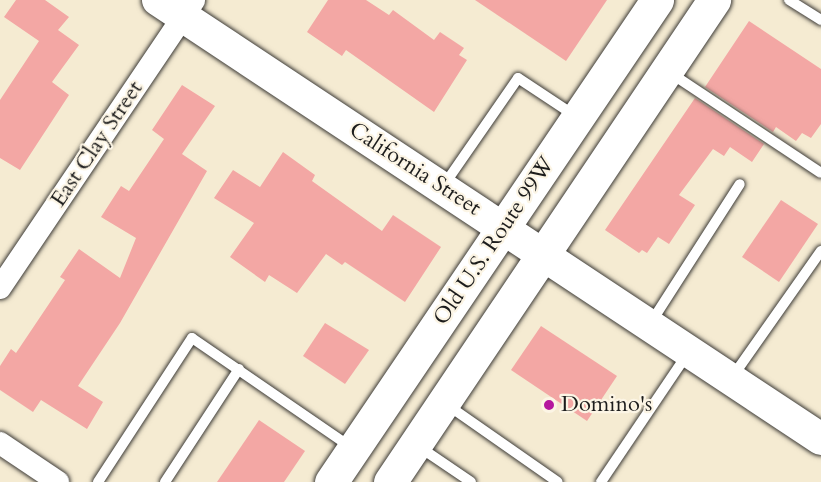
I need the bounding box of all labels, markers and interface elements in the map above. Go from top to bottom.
street label: East Clay Street [45,76,149,212]
street label: California Street [344,117,486,221]
street label: Old U.S. Route 99W [428,152,560,330]
place label: Domino's [561,392,652,418]
marker: Domino's [542,398,556,412]

